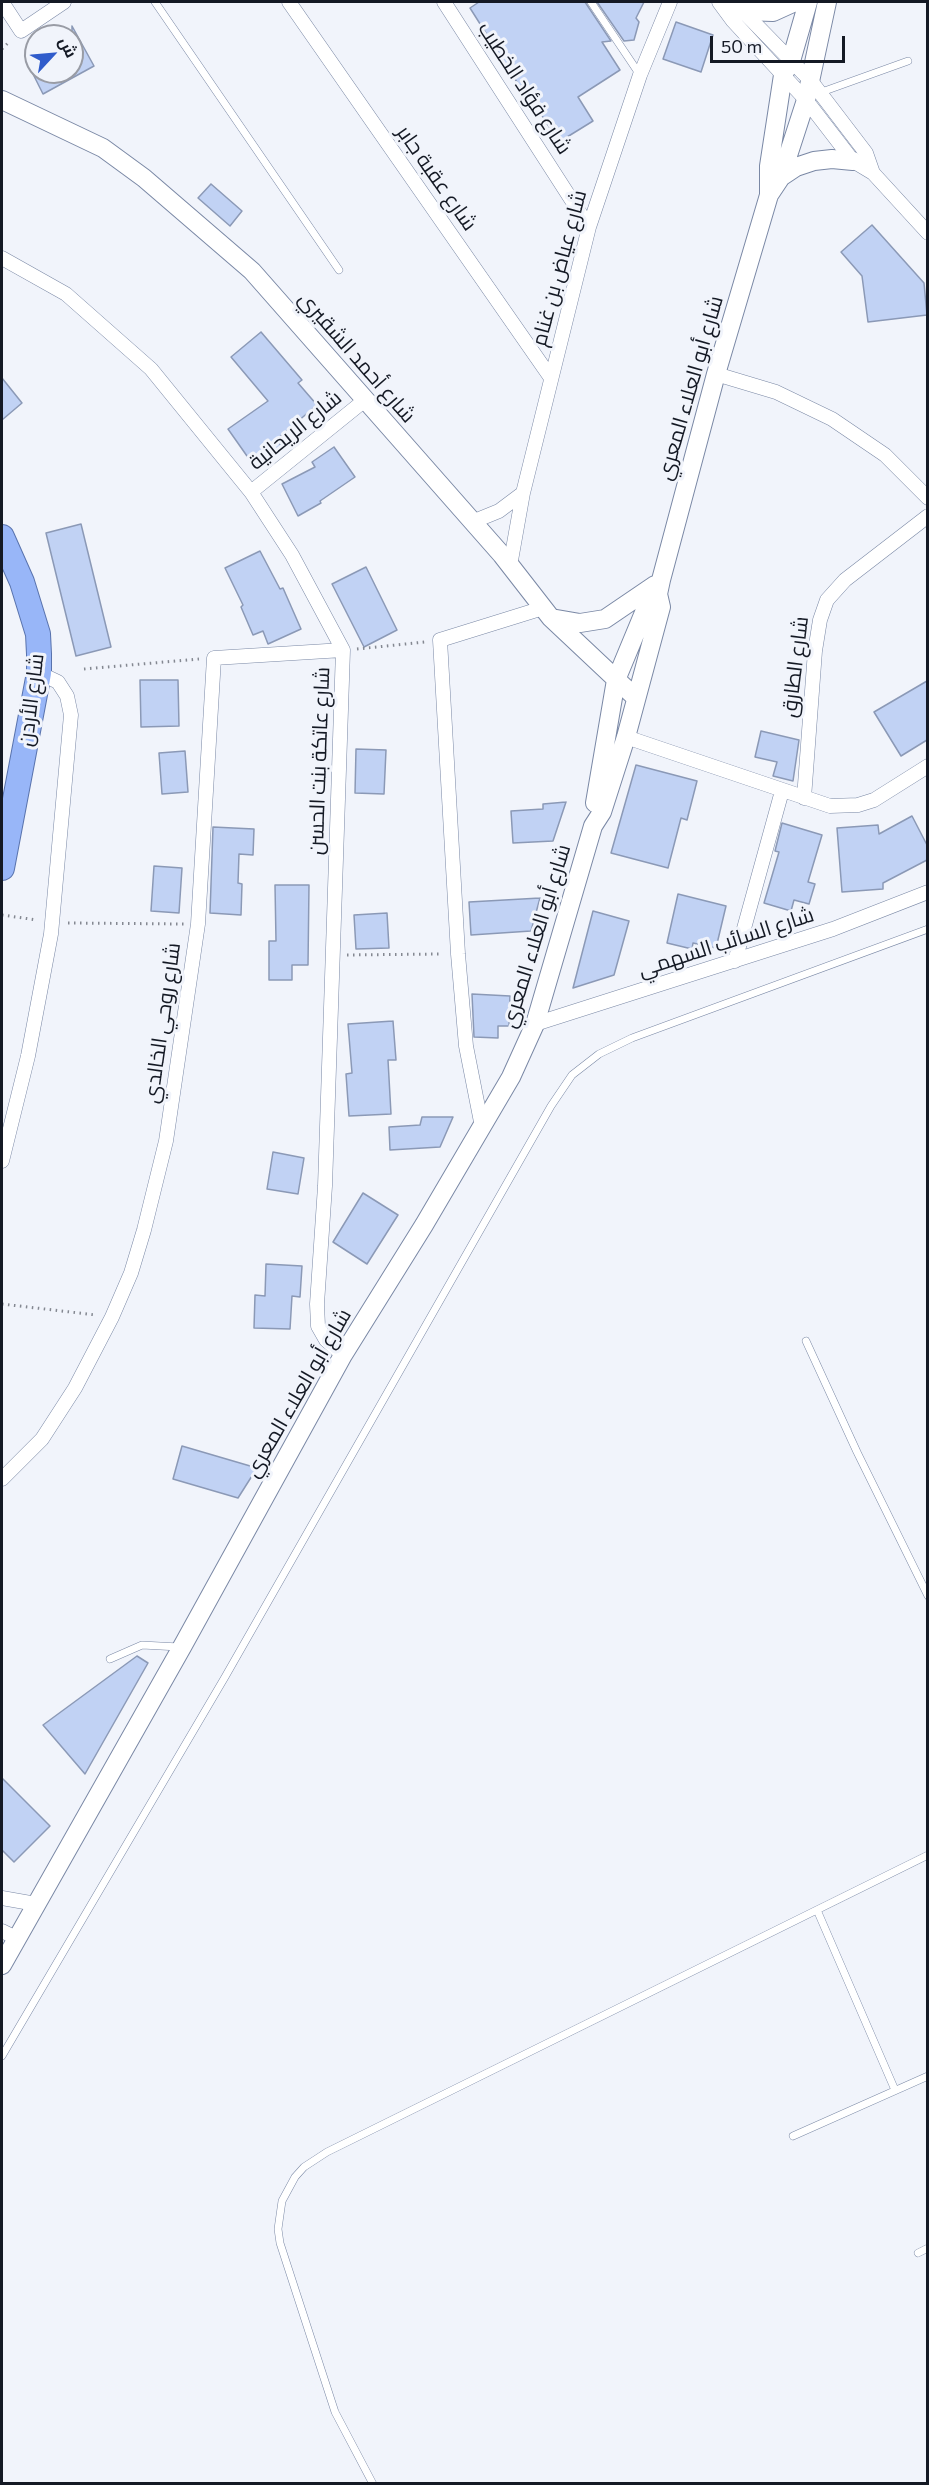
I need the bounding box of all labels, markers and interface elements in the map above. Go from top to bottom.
street label: شارع فؤاد الخطيب [473,17,577,159]
north arrow [24,24,84,84]
scale bar [713,24,848,62]
text: ش [56,33,82,60]
text: 50 m [721,35,762,57]
street label: شارع عقبة جابر [392,121,482,235]
street label: شارع عياض بن غنام [526,187,592,349]
street label: شارع أحمد الشقيري [293,286,421,428]
street label: شارع أبو العلاء المعري [652,293,728,483]
street label: شارع الريحانية [243,385,347,475]
street label: شارع الطارق [776,615,814,719]
street label: شارع الأردن [13,652,49,748]
street label: شارع عاتكة بنت الحسن [303,666,335,856]
street label: شارع أبو العلاء المعري [496,841,576,1031]
street label: شارع السائب السهمي [635,902,817,982]
street label: شارع روحي الخالدي [138,941,186,1105]
street label: شارع أبو العلاء المعري [239,1304,357,1482]

